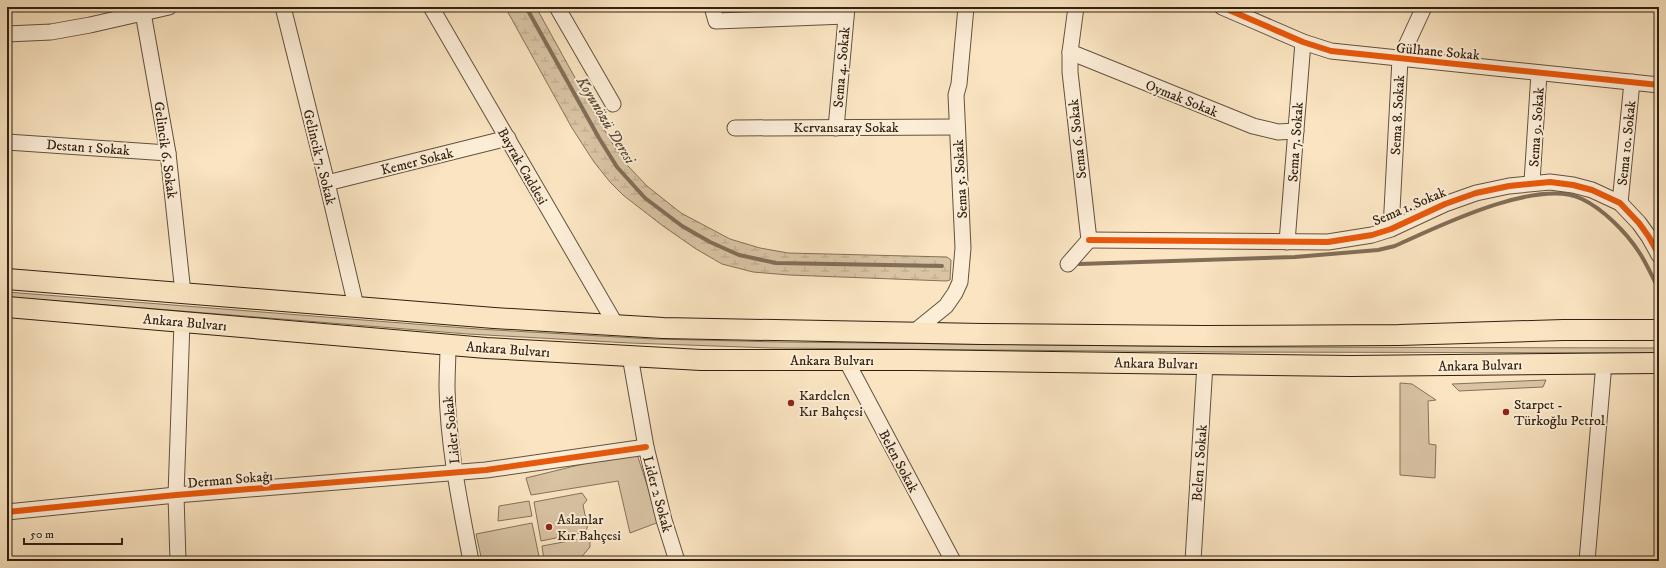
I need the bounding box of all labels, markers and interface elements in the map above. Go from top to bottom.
street label: Sema 4. Sokak [829,26,855,108]
street label: Gülhane Sokak [1395,39,1481,65]
water label: Koyunözü Deresi [571,72,640,168]
street label: Sema 8. Sokak [1387,75,1409,155]
street label: Oymak Sokak [1143,76,1221,122]
street label: Sema 9. Sokak [1525,87,1549,168]
street label: Sema 6. Sokak [1065,98,1091,180]
street label: Gelincik 6. Sokak [149,100,181,200]
street label: Sema 10. Sokak [1614,100,1640,187]
street label: Sema 7. Sokak [1284,101,1308,183]
street label: Gelincik 7. Sokak [298,108,340,207]
street label: Kervansaray Sokak [793,119,899,137]
street label: Bayrak Caddesi [493,125,552,208]
street label: Destan 1 Sokak [46,136,130,160]
street label: Sema 5. Sokak [950,139,972,219]
street label: Kemer Sokak [379,144,455,180]
street label: Sema 1. Sokak [1370,183,1449,230]
street label: Ankara Bulvarı [142,310,228,336]
street label: Ankara Bulvarı [465,338,551,362]
street label: Ankara Bulvarı [790,352,874,370]
street label: Ankara Bulvarı [1114,354,1198,374]
street label: Ankara Bulvarı [1438,356,1523,376]
place label: Kardelen Kır Bahçesi [799,387,863,421]
street label: Lider Sokak [439,395,465,465]
place label: Starpet - Türkoğlu Petrol [1514,396,1606,430]
marker: Kardelen Kır Bahçesi [786,398,796,408]
marker: Starpet - Türkoğlu Petrol [1501,407,1511,417]
street label: Belen 1 Sokak [1188,424,1212,502]
street label: Belen Sokak [874,427,922,496]
street label: Lider 2 Sokak [638,454,676,535]
street label: Derman Sokağı [187,467,274,493]
place label: Aslanlar Kır Bahçesi [557,511,621,545]
scale bar [24,520,122,546]
marker: Aslanlar Kır Bahçesi [544,522,554,532]
text: 50 m [30,527,54,542]

